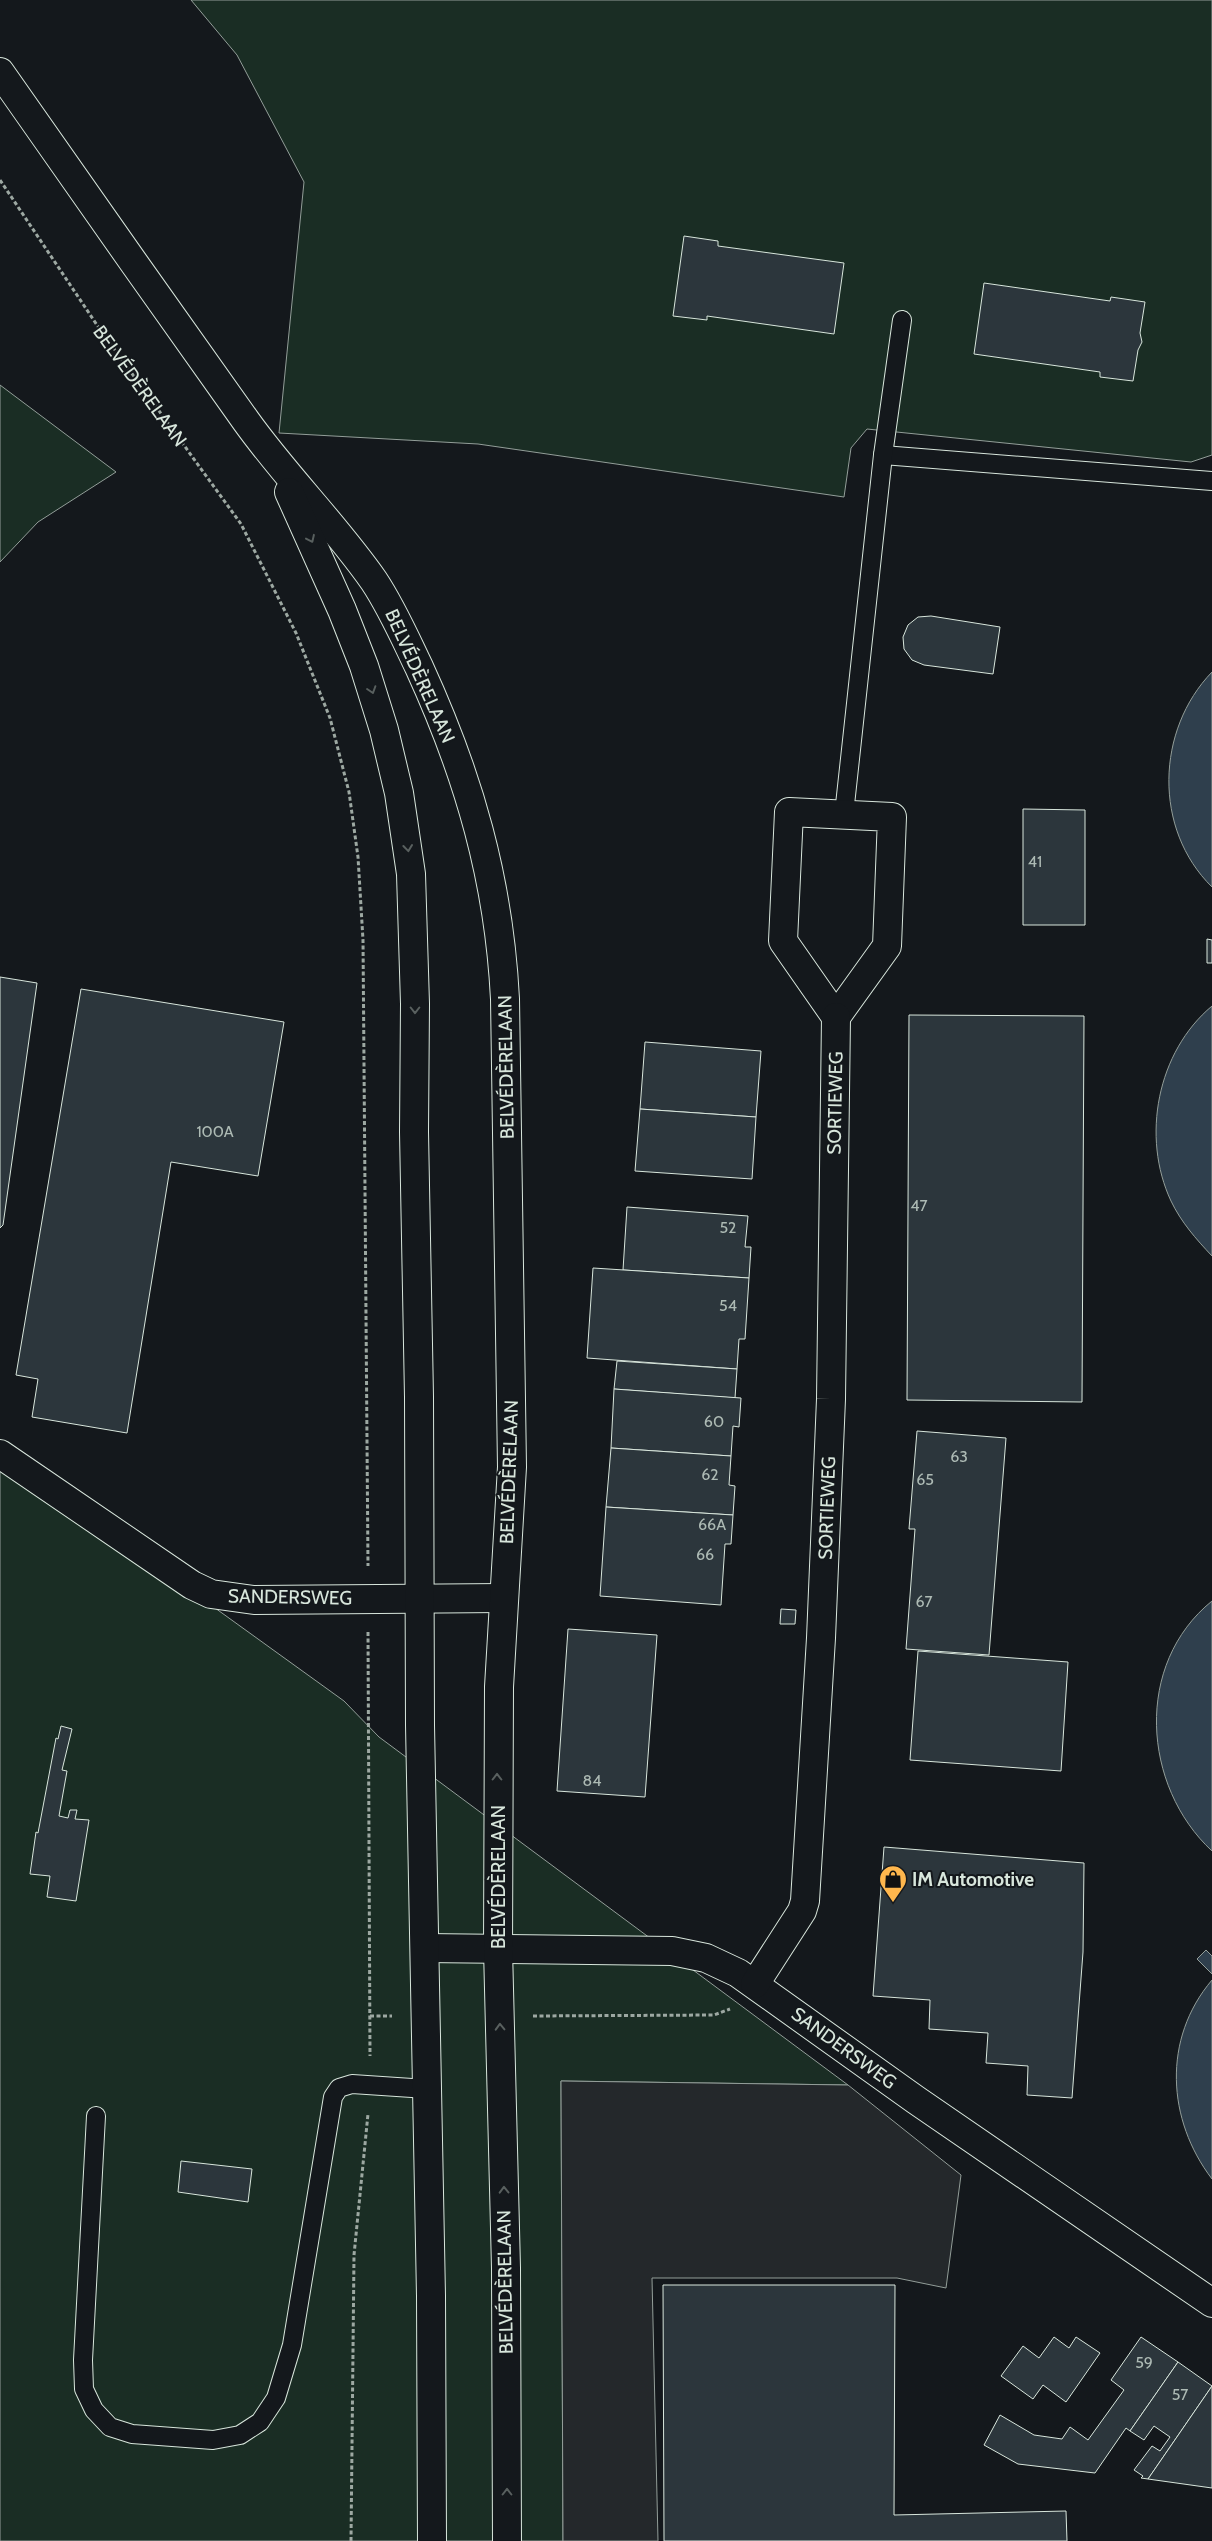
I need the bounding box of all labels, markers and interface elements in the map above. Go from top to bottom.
street label: BELVÉDÈRELAAN [88,320,192,451]
one-way arrow [305,534,315,543]
street label: BELVÉDÈRELAAN [380,605,461,747]
one-way arrow [366,685,376,694]
one-way arrow [402,844,413,852]
house number: 41 [1028,852,1042,871]
street label: BELVÉDÈRELAAN [492,995,519,1139]
one-way arrow [410,1006,420,1014]
street label: SORTIEWEG [823,1051,847,1155]
house number: 100A [196,1122,234,1141]
house number: 47 [910,1196,928,1215]
house number: 52 [719,1218,737,1237]
house number: 54 [719,1296,737,1315]
street label: BELVÉDÈRELAAN [494,1400,523,1544]
house number: 60 [704,1412,724,1431]
house number: 63 [950,1447,968,1466]
street label: SORTIEWEG [814,1456,840,1560]
house number: 62 [701,1465,719,1484]
house number: 65 [916,1470,934,1489]
house number: 66A [698,1515,726,1534]
house number: 66 [696,1545,714,1564]
street label: SANDERSWEG [228,1584,352,1610]
house number: 67 [915,1592,933,1611]
house number: 84 [583,1771,601,1790]
one-way arrow [492,1773,503,1781]
street label: BELVÉDÈRELAAN [486,1805,510,1949]
shop icon: IM Automotive [878,1864,908,1903]
place label: IM Automotive [912,1868,1034,1891]
street label: SANDERSWEG [787,2002,901,2094]
one-way arrow [495,2023,505,2031]
one-way arrow [499,2186,509,2194]
street label: BELVÉDÈRELAAN [491,2210,518,2354]
house number: 59 [1135,2353,1153,2372]
house number: 57 [1172,2385,1188,2404]
one-way arrow [502,2488,512,2496]

